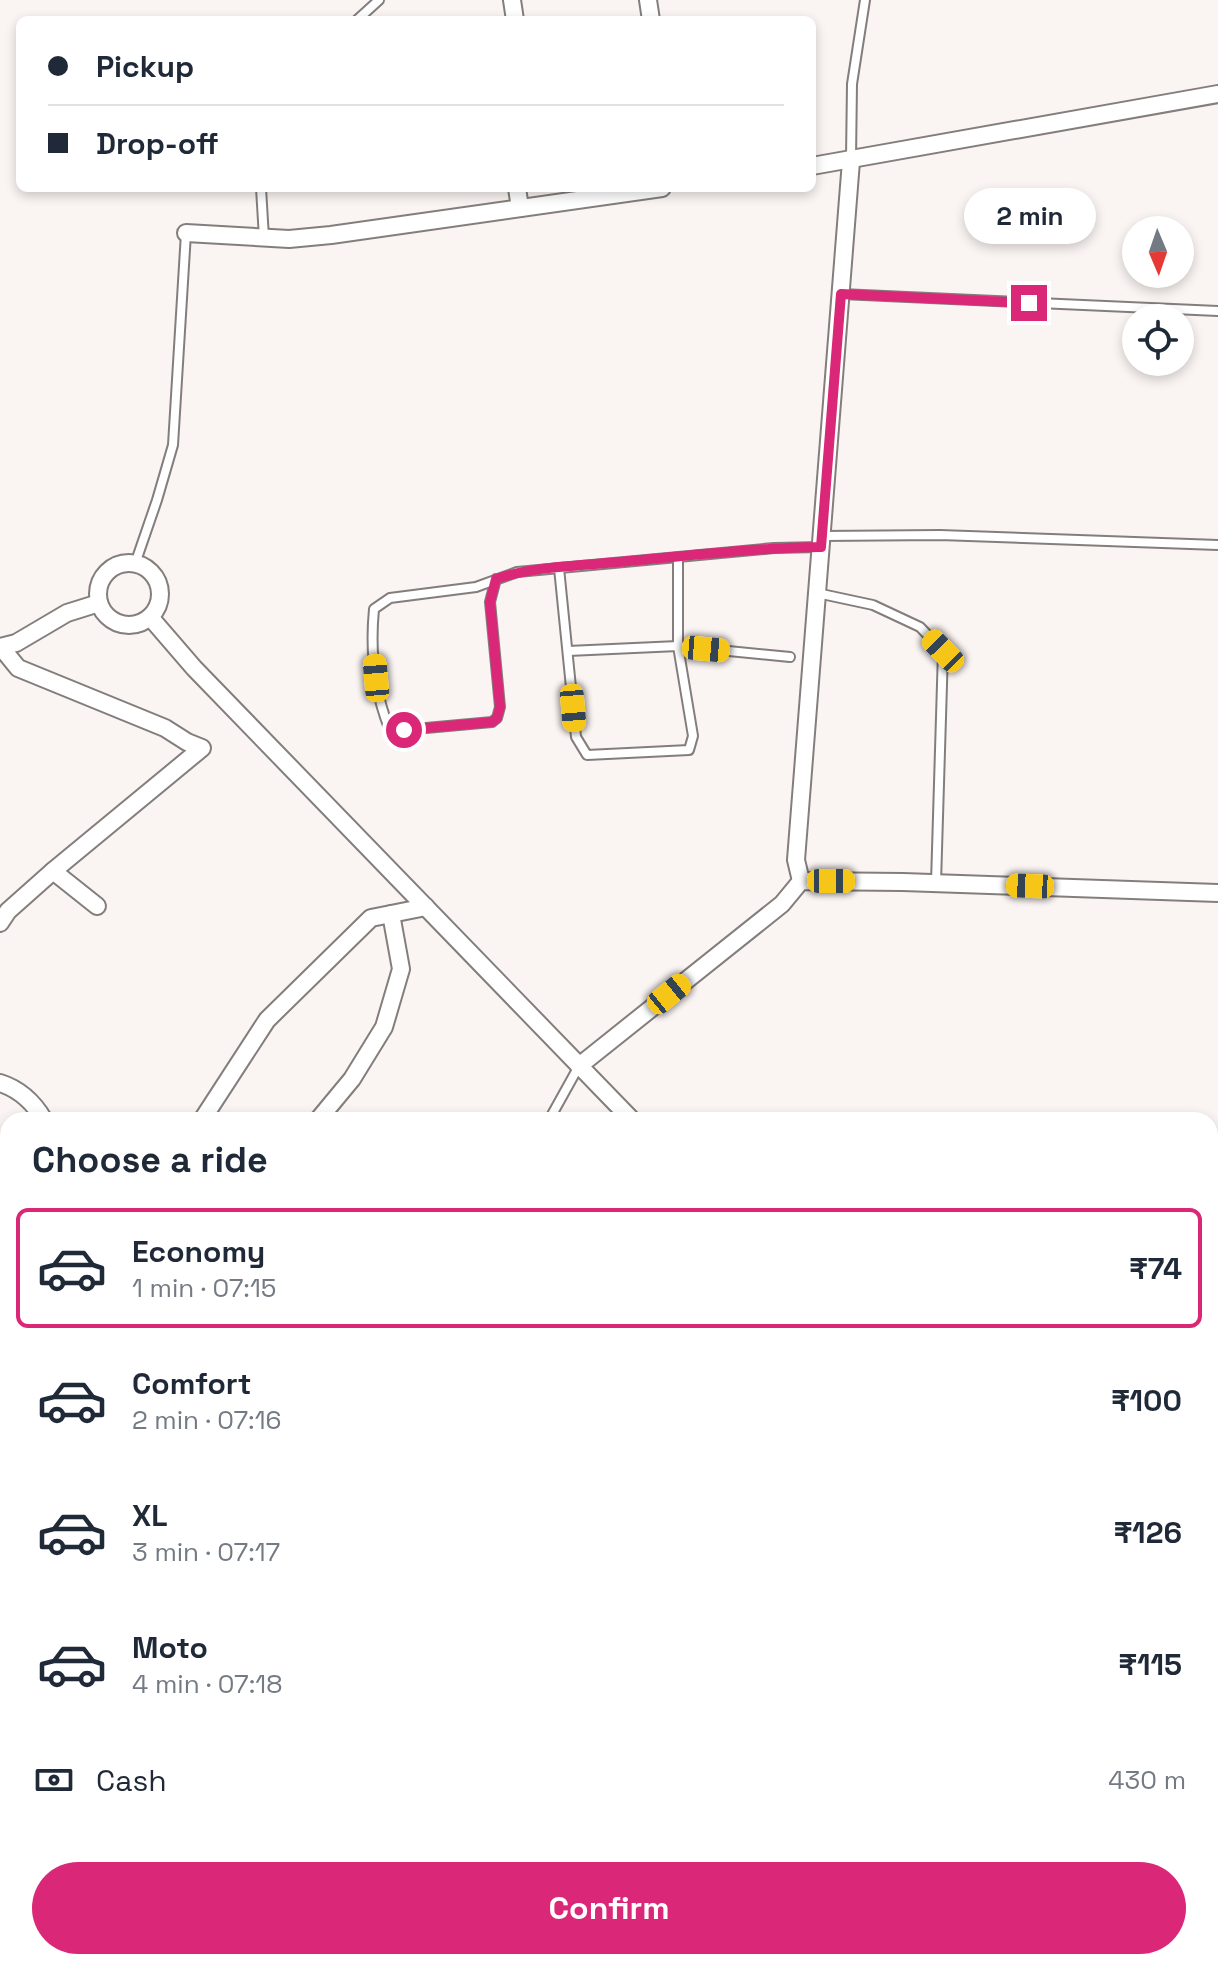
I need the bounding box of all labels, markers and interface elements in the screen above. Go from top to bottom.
text: Pickup [96,47,194,86]
text: Drop-off [96,124,219,163]
callout: 2 min [963,187,1095,243]
text: 2 min [996,199,1064,233]
north arrow [1122,216,1194,288]
map controls [1122,216,1194,376]
route end [1011,285,1047,321]
button: locate [1122,304,1194,376]
car [918,625,968,677]
car [681,635,731,663]
car [362,653,390,703]
car [559,683,587,733]
route start [386,712,422,748]
car [807,869,855,893]
car [1006,873,1054,899]
car [643,970,695,1018]
text: Choose a ride [32,1137,268,1183]
icon: car [36,1232,108,1304]
text: Economy [132,1232,265,1271]
text: ₹74 [1129,1249,1182,1288]
text: 1 min · 07:15 [132,1271,276,1305]
icon: car [36,1364,108,1436]
text: Comfort [132,1364,251,1403]
text: ₹100 [1111,1381,1182,1420]
text: 2 min · 07:16 [132,1403,281,1437]
icon: car [36,1496,108,1568]
text: XL [132,1496,168,1535]
text: ₹126 [1113,1513,1182,1552]
text: 3 min · 07:17 [132,1535,280,1569]
icon: car [36,1628,108,1700]
text: Moto [132,1628,208,1667]
text: ₹115 [1118,1645,1182,1684]
text: 4 min · 07:18 [132,1667,282,1701]
icon: cash [32,1758,76,1802]
text: Cash [96,1761,167,1800]
text: 430 m [1108,1763,1186,1797]
button: Confirm [32,1862,1186,1954]

